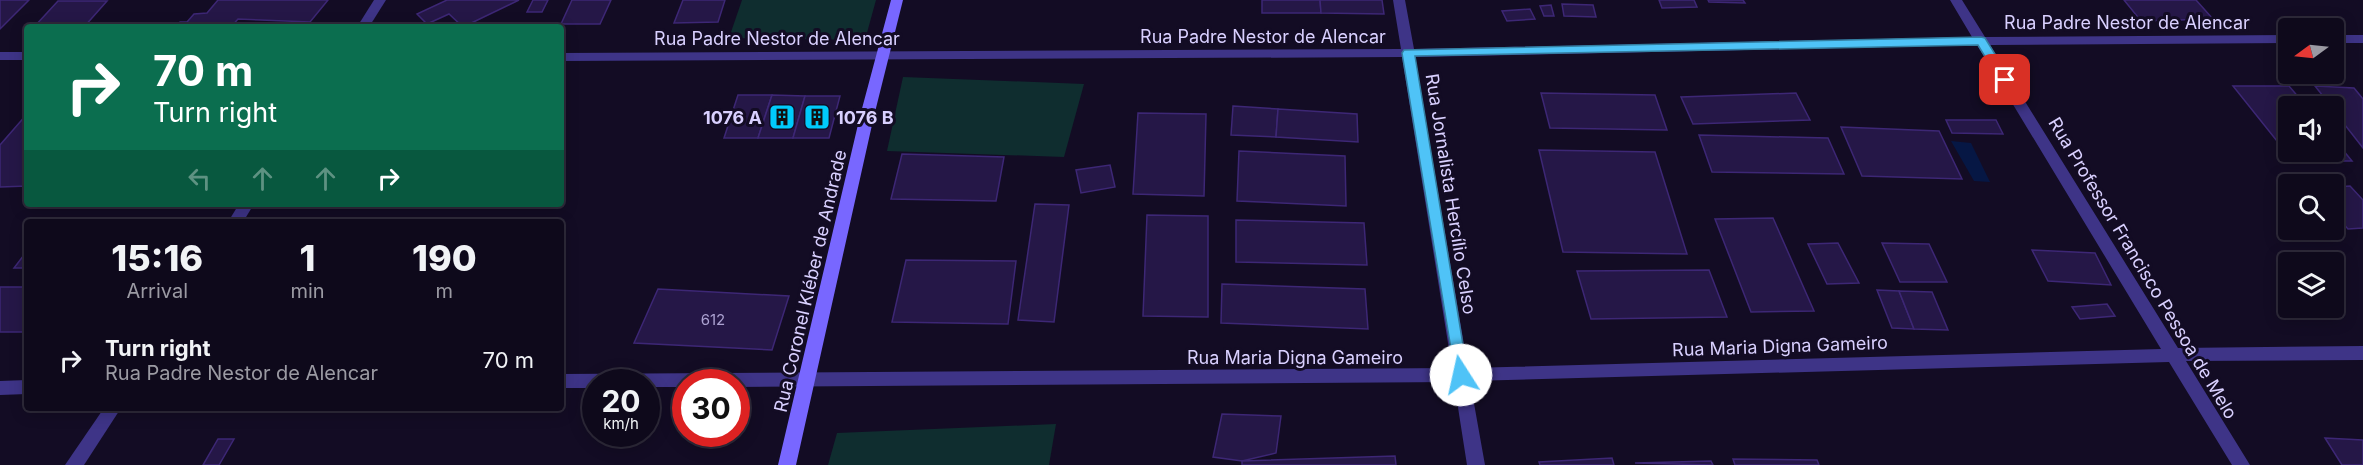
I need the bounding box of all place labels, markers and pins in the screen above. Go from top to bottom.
pin [1979,54,2030,105]
building icon: 1076 A [767,102,797,132]
building icon: 1076 B [802,102,832,132]
place label: 1076 A [703,107,762,128]
place label: 1076 B [836,107,894,128]

